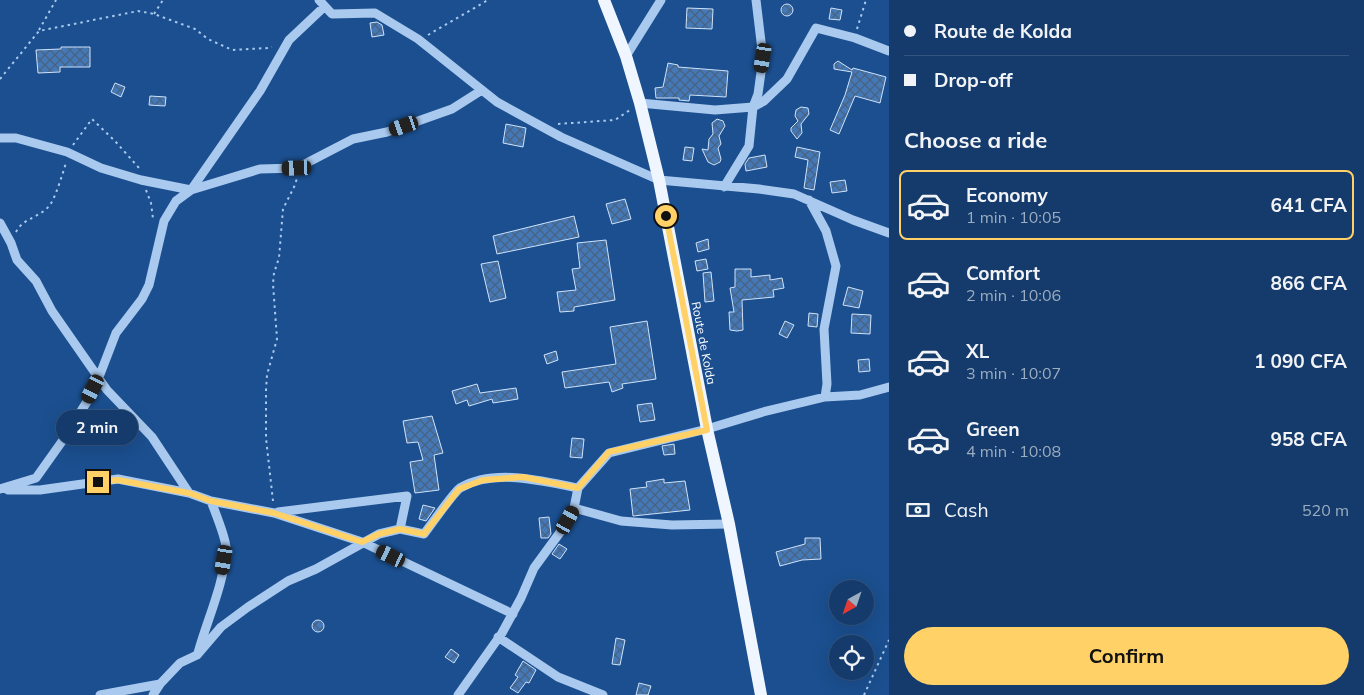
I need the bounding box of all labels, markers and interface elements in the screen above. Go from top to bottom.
text: Route de Kolda [934,19,1072,43]
car [753,42,772,74]
text: Drop-off [934,68,1012,92]
car [387,114,420,138]
text: Choose a ride [904,126,1047,154]
car [281,160,312,176]
icon: car [906,183,951,228]
text: Economy [966,183,1048,207]
text: 641 CFA [1271,193,1347,217]
route start [655,205,677,227]
text: 1 min · 10:05 [966,207,1061,227]
icon: car [906,261,951,306]
text: Comfort [966,261,1040,285]
text: 866 CFA [1271,271,1347,295]
text: 2 min · 10:06 [966,285,1061,305]
street label: Route de Kolda [689,300,719,386]
icon: car [906,339,951,384]
text: XL [966,339,989,363]
text: 1 090 CFA [1254,349,1347,373]
text: 3 min · 10:07 [966,363,1061,383]
car [79,372,106,406]
callout: 2 min [57,410,139,444]
text: 2 min [76,417,118,437]
icon: car [906,417,951,462]
text: Green [966,417,1020,441]
text: 958 CFA [1271,427,1347,451]
text: 4 min · 10:08 [966,441,1061,461]
route end [87,471,109,493]
icon: cash [904,496,932,524]
text: Cash [944,498,989,522]
text: 520 m [1302,500,1349,520]
car [554,503,581,537]
car [374,543,407,569]
car [214,544,233,576]
north arrow [829,580,874,625]
map controls [829,580,874,680]
button: Confirm [904,627,1349,685]
button: locate [829,635,874,680]

